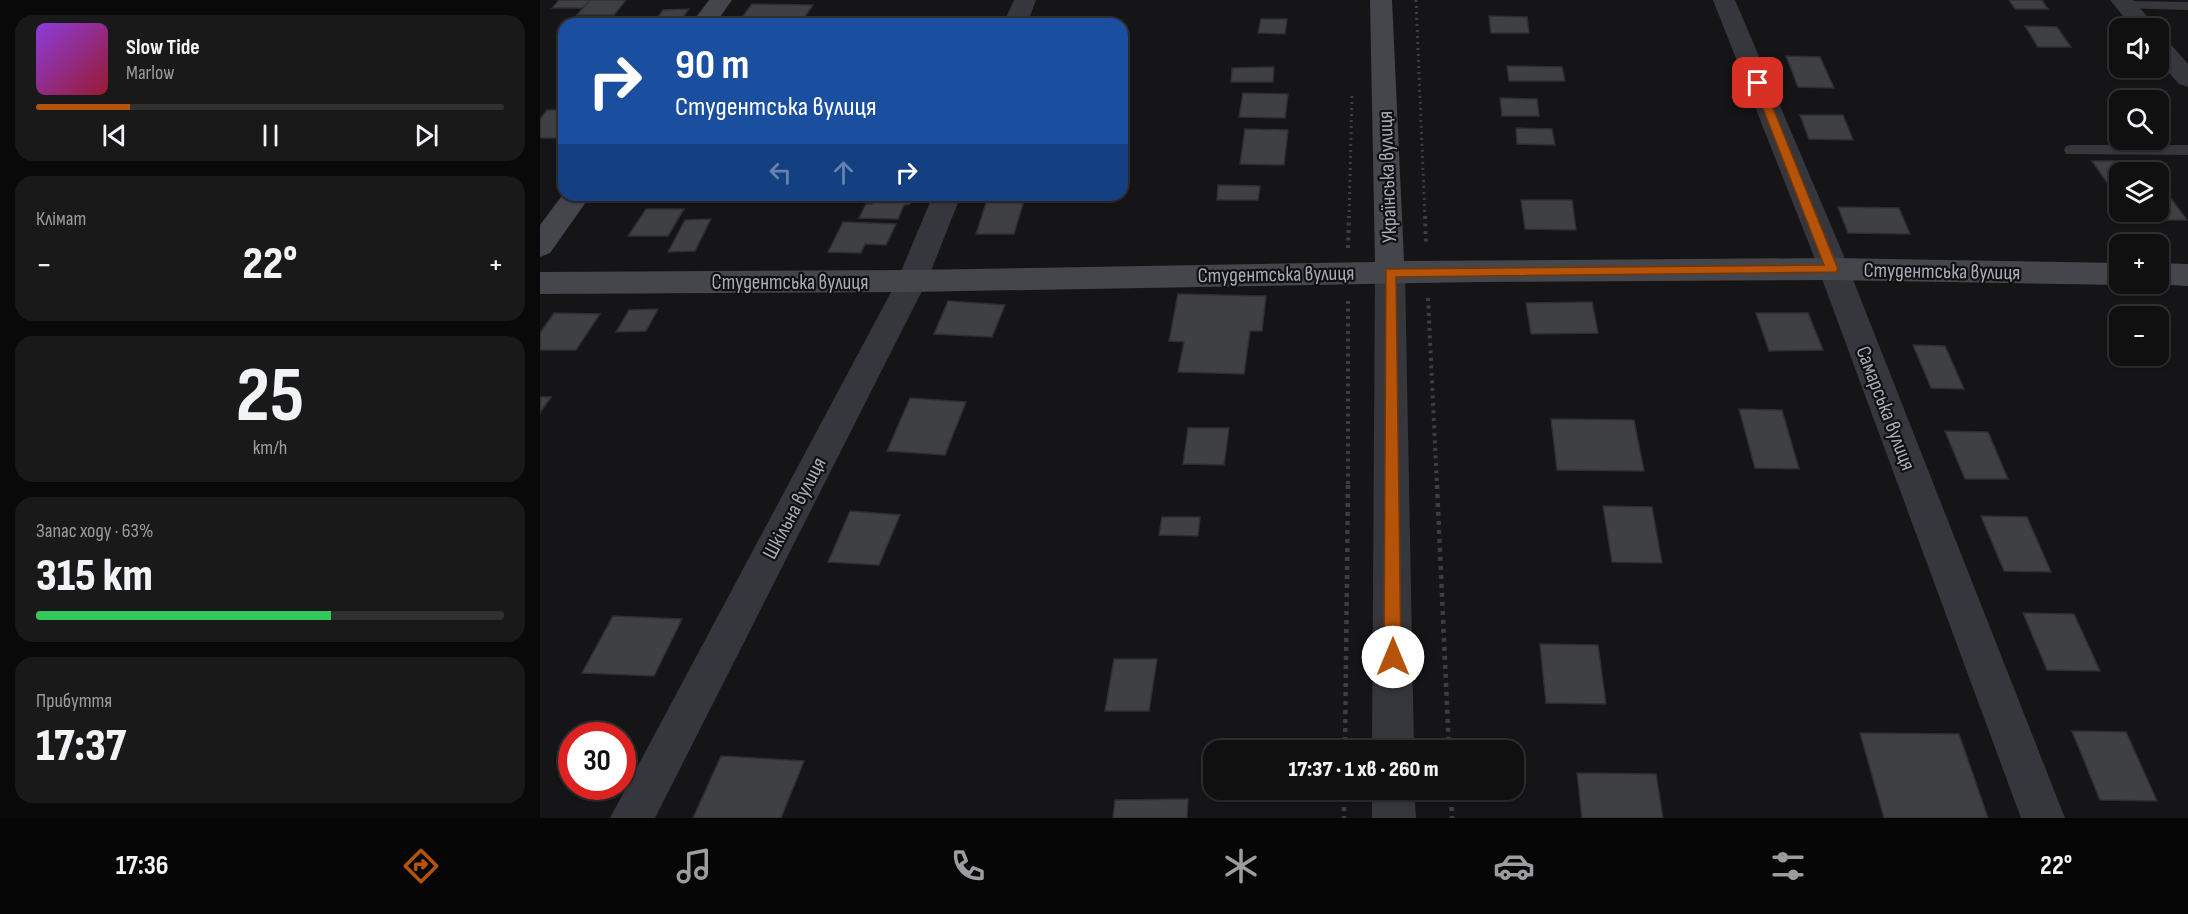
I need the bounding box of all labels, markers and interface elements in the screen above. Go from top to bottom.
map controls [2109,18,2169,366]
button: sound [2109,18,2169,78]
text: Slow Tide [126,34,200,61]
text: 90 m [675,40,749,91]
icon: right [576,42,654,120]
pin [1732,57,1783,108]
text: Marlow [126,61,174,85]
icon: arrive [1741,66,1774,99]
button: search [2109,90,2169,150]
text: Студентська вулиця [675,91,877,123]
street label: Українська вулиця [1373,110,1402,243]
icon: previous [98,119,131,152]
icon: pause [254,119,287,152]
icon: next [410,119,443,152]
icon: left [764,156,797,189]
icon: ahead [827,156,860,189]
icon: right [890,156,923,189]
button: layers [2109,162,2169,222]
text: Клімат [36,207,86,231]
button: + [2109,234,2169,294]
text: 22° [242,237,298,292]
text: − [36,245,52,285]
text: + [488,245,504,285]
street label: Студентська вулиця [1863,258,2021,285]
street label: Студентська вулиця [1197,261,1355,288]
street label: Студентська вулиця [712,270,868,295]
button: − [2109,306,2169,366]
street label: Самарська вулиця [1850,343,1921,474]
text: 25 [236,350,304,443]
text: km/h [253,436,287,460]
street label: Шкільна вулиця [757,453,832,563]
text: Запас ходу · 63% [36,519,153,543]
text: 315 km [36,549,153,604]
position arrow [1361,625,1425,689]
text: Прибуття [36,689,112,713]
text: 17:37 [36,719,126,774]
speed limit sign: 30 [558,722,636,800]
text: 17:37 · 1 хв · 260 m [1288,756,1439,783]
icon: directions [400,845,442,887]
icon: music [673,845,715,887]
icon: phone [947,845,989,887]
icon: climate [1220,845,1262,887]
icon: car [1493,845,1535,887]
icon: filters [1767,845,1809,887]
text: 17:36 [116,850,169,882]
text: 22° [2040,850,2072,882]

